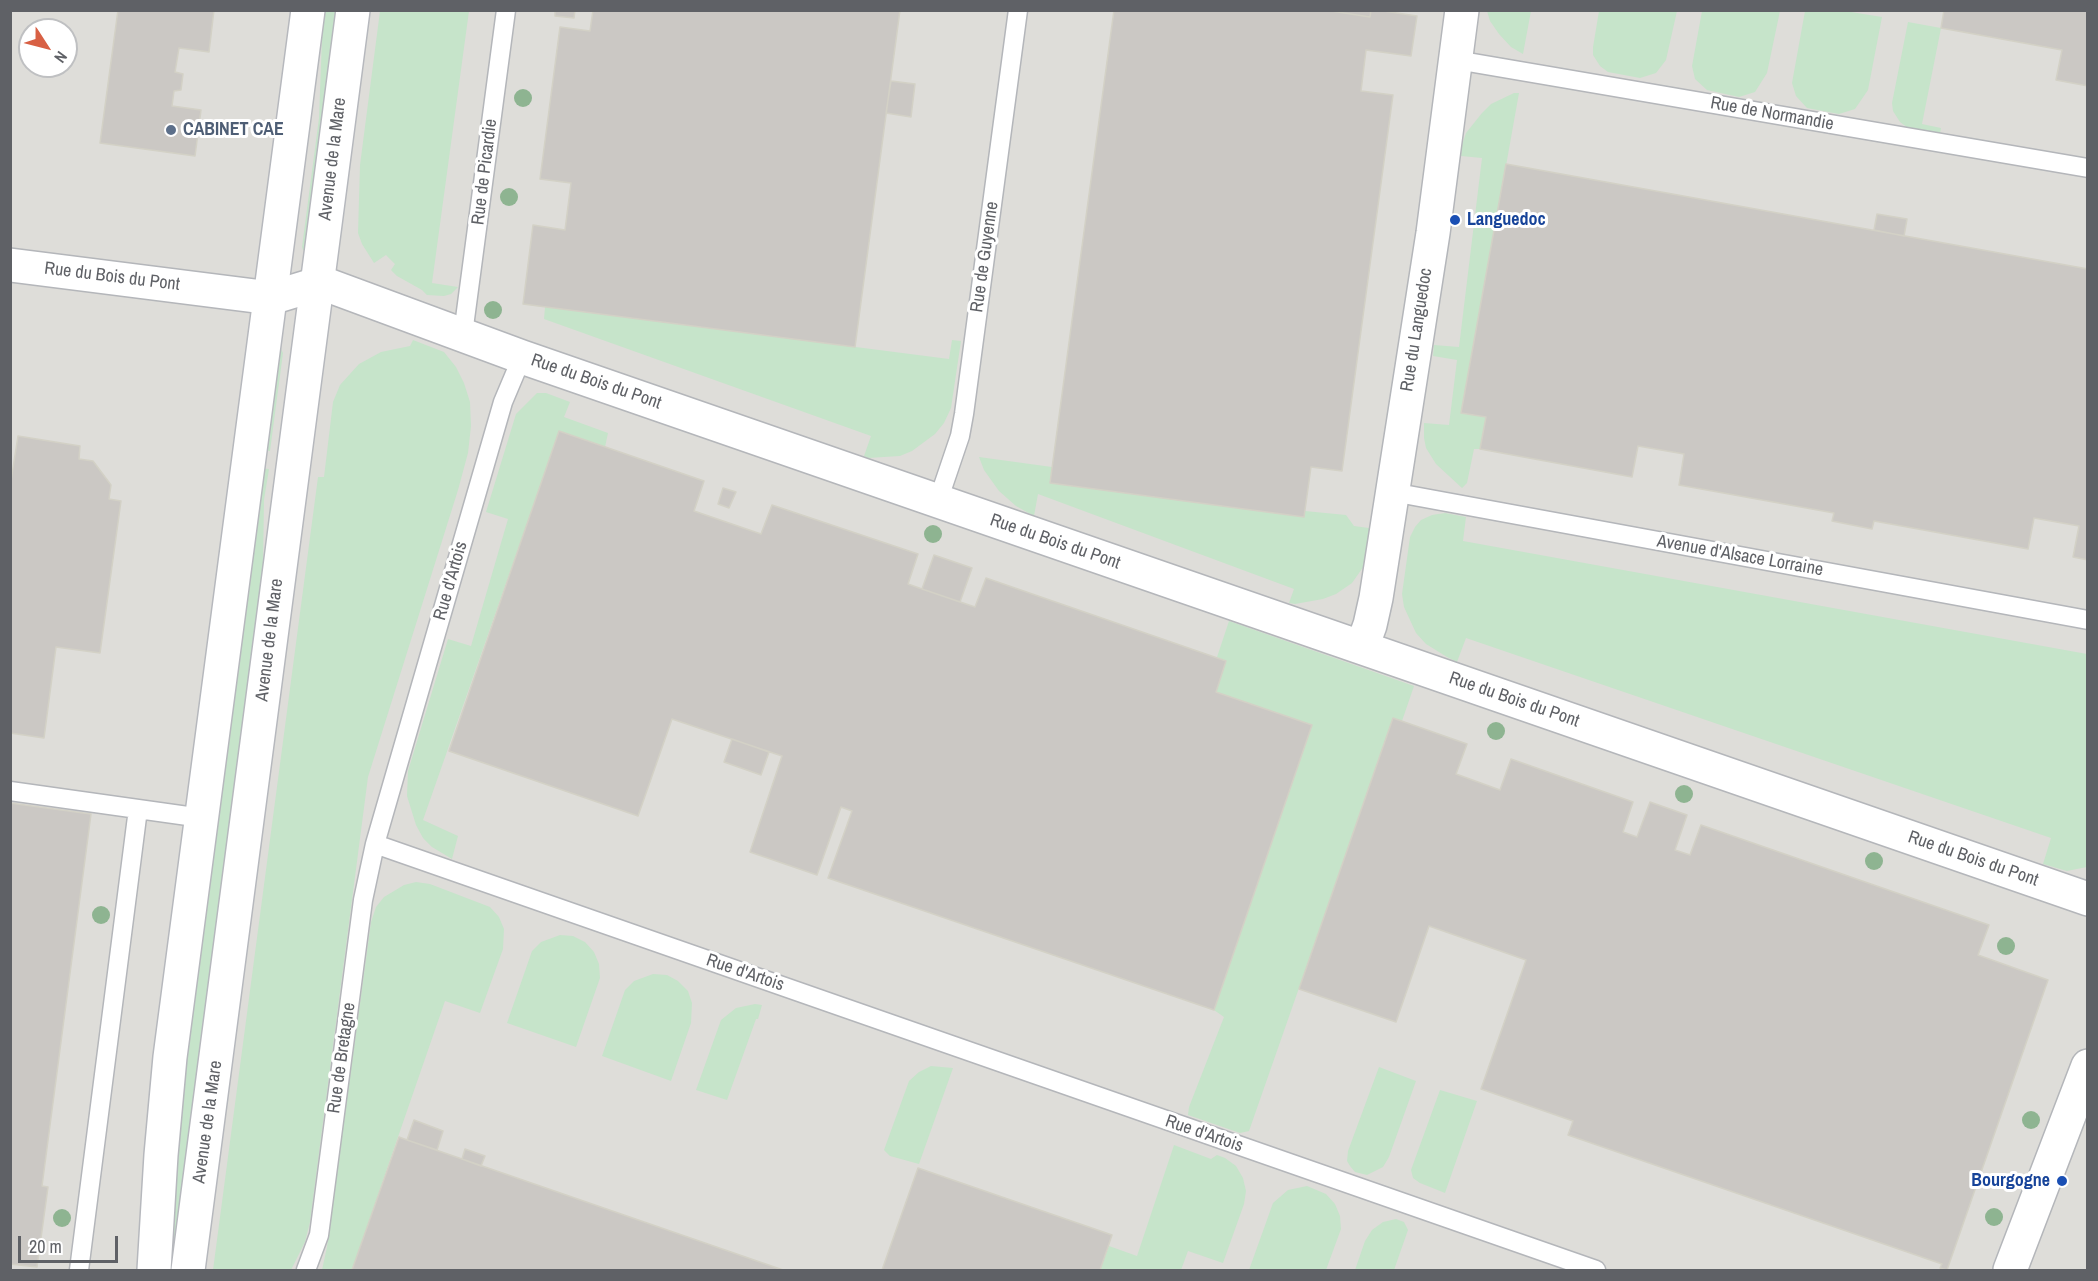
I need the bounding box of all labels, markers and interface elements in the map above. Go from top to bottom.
north arrow [18,18,78,78]
text: N [49,47,73,68]
street label: Rue de Normandie [1709,93,1835,135]
street label: Avenue de la Mare [315,96,351,222]
street label: Rue de Picardie [468,118,502,226]
place label: CABINET CAE [183,119,284,141]
marker: CABINET CAE [164,123,178,137]
street label: Rue de Guyenne [967,200,1003,314]
place label: Languedoc [1467,209,1546,231]
marker: Languedoc [1448,213,1462,227]
street label: Rue du Bois du Pont [43,258,181,296]
street label: Rue du Languedoc [1397,267,1437,393]
street label: Rue du Bois du Pont [528,350,664,414]
street label: Rue du Bois du Pont [987,510,1123,574]
street label: Avenue d'Alsace Lorraine [1655,531,1825,581]
street label: Rue d'Artois [429,539,473,623]
street label: Avenue de la Mare [252,577,288,703]
street label: Rue du Bois du Pont [1446,668,1582,732]
street label: Rue du Bois du Pont [1905,827,2041,891]
street label: Rue d'Artois [703,950,787,996]
street label: Rue de Bretagne [324,1001,360,1115]
street label: Avenue de la Mare [189,1059,227,1185]
street label: Rue d'Artois [1162,1111,1246,1157]
place label: Bourgogne [1971,1170,2050,1192]
marker: Bourgogne [2055,1174,2069,1188]
scale bar [21,1224,122,1262]
text: 20 m [29,1234,62,1259]

